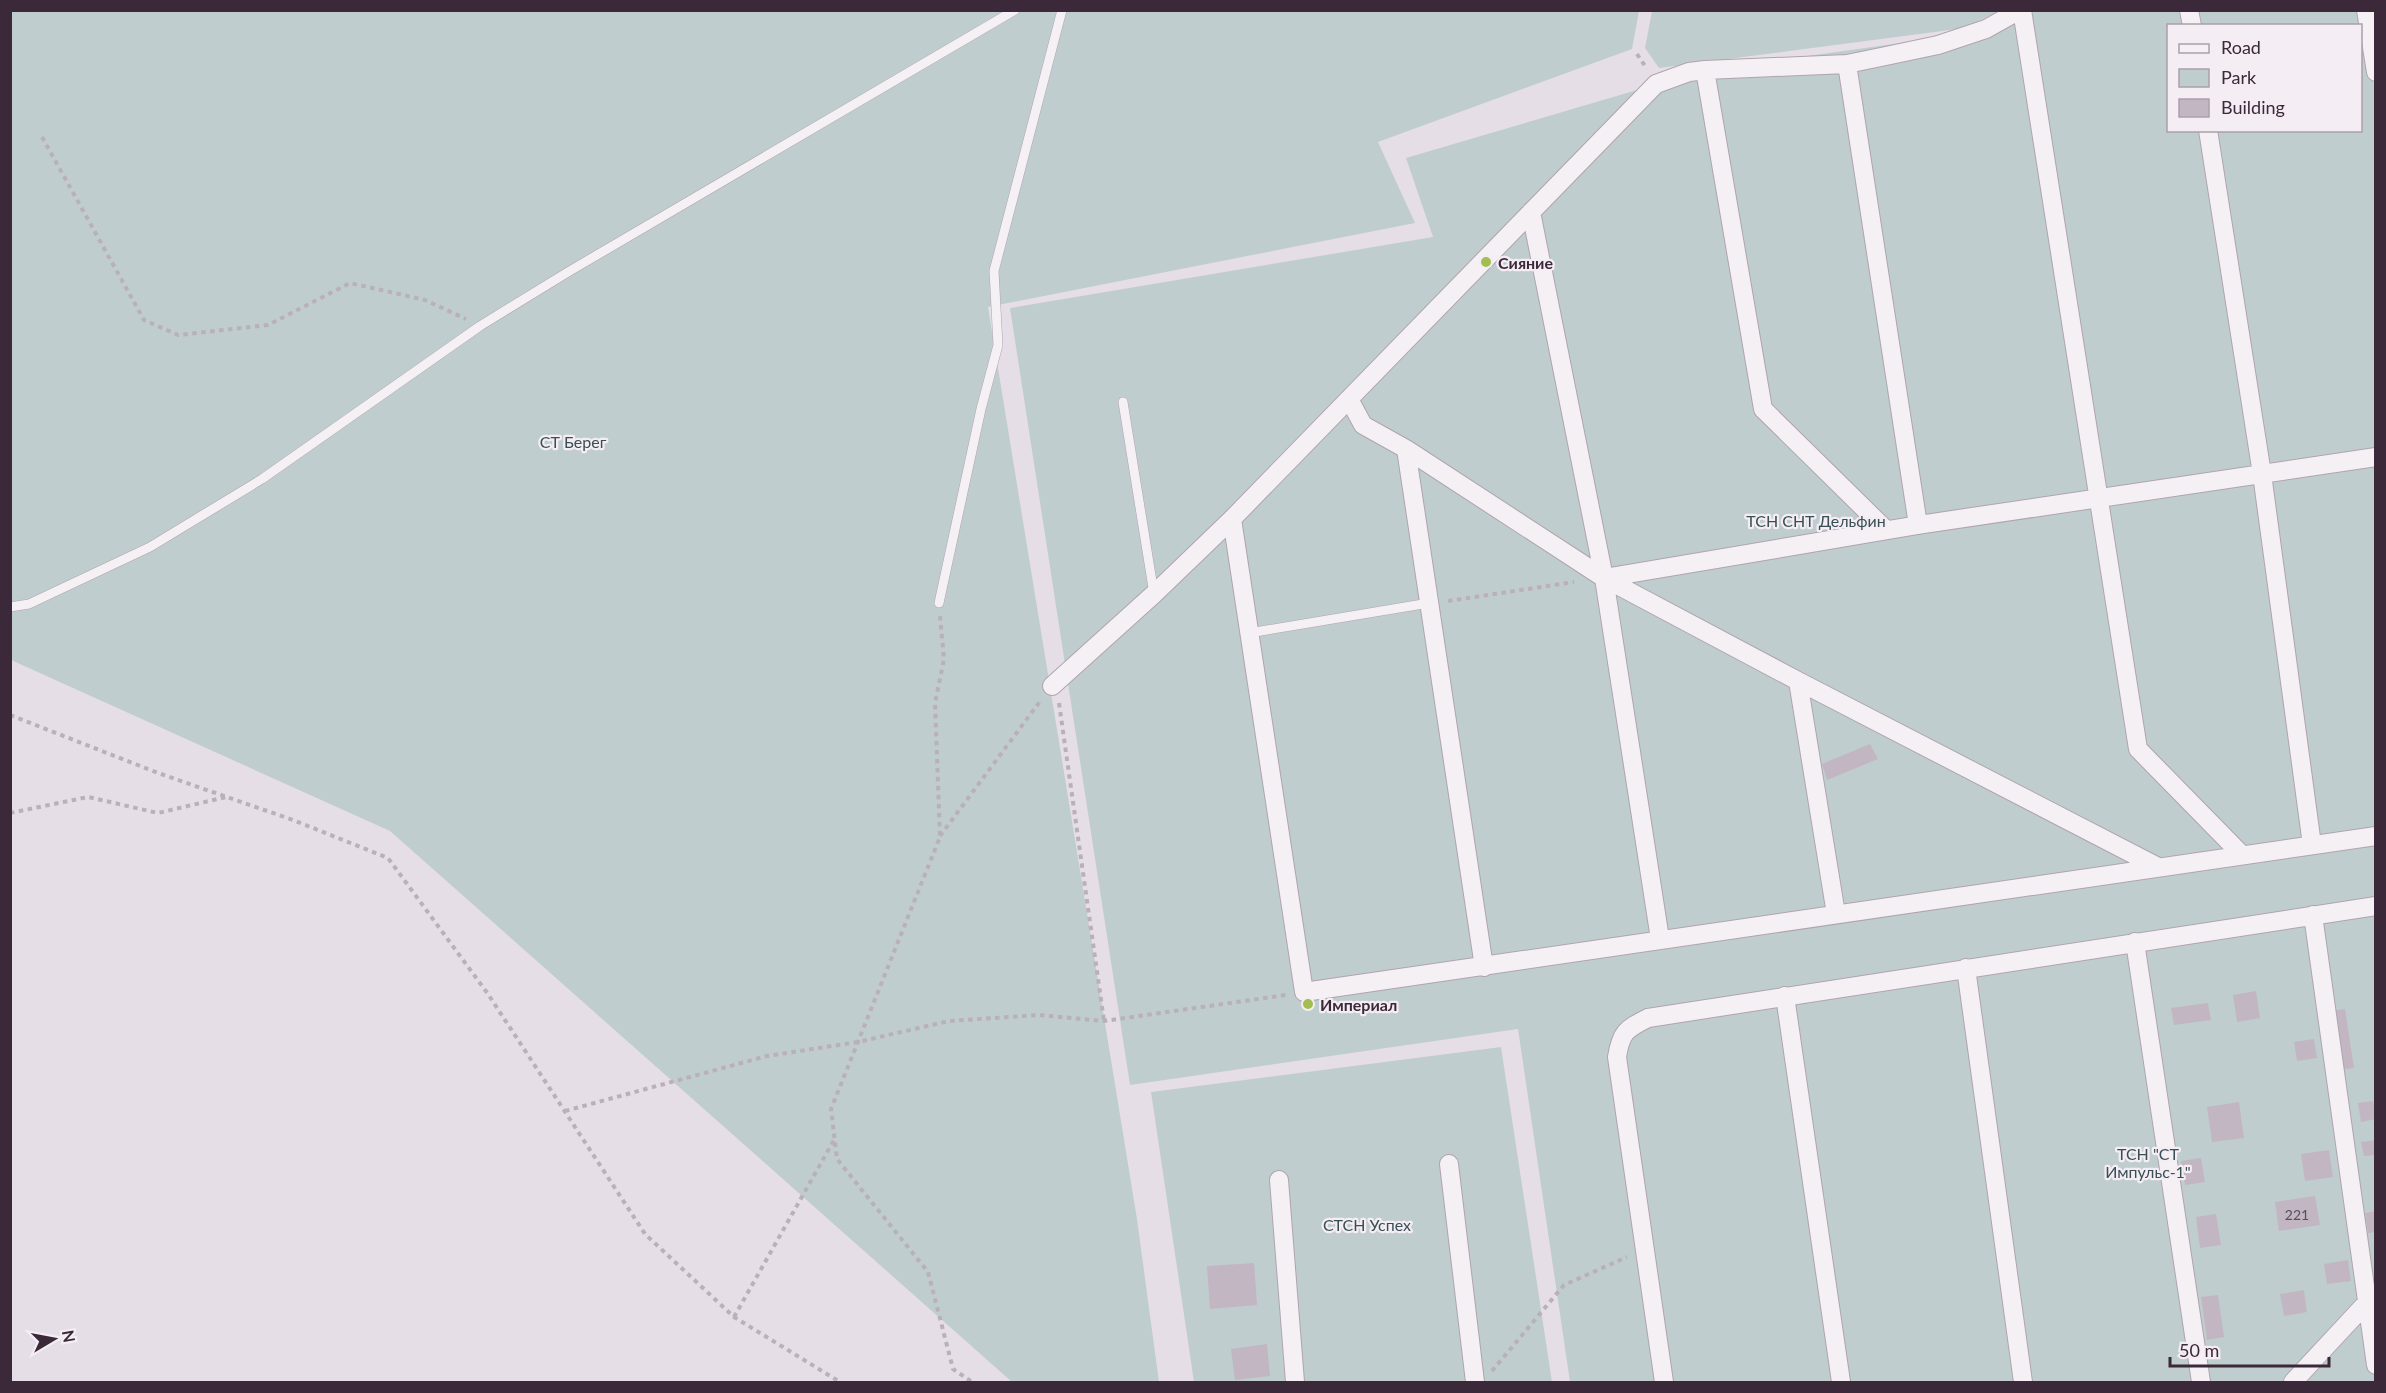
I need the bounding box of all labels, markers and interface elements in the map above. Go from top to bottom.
legend [2167,24,2362,132]
text: Road [2221,36,2261,58]
text: Park [2221,66,2257,88]
text: Building [2221,96,2285,118]
place label: Сияние [1498,253,1553,272]
marker: Сияние [1479,255,1493,269]
park label: СТ Берег [540,432,607,451]
park label: ТСН СНТ Дельфин [1746,511,1886,530]
place label: Империал [1320,995,1397,1014]
marker: Империал [1301,997,1315,1011]
park label: ТСН "СТ Импульс-1" [2105,1144,2191,1181]
house number: 221 [2285,1206,2309,1223]
park label: СТСН Успех [1323,1215,1411,1234]
north arrow [24,1309,84,1369]
text: N [59,1329,80,1344]
scale bar [2170,1330,2329,1368]
text: 50 m [2179,1339,2219,1361]

